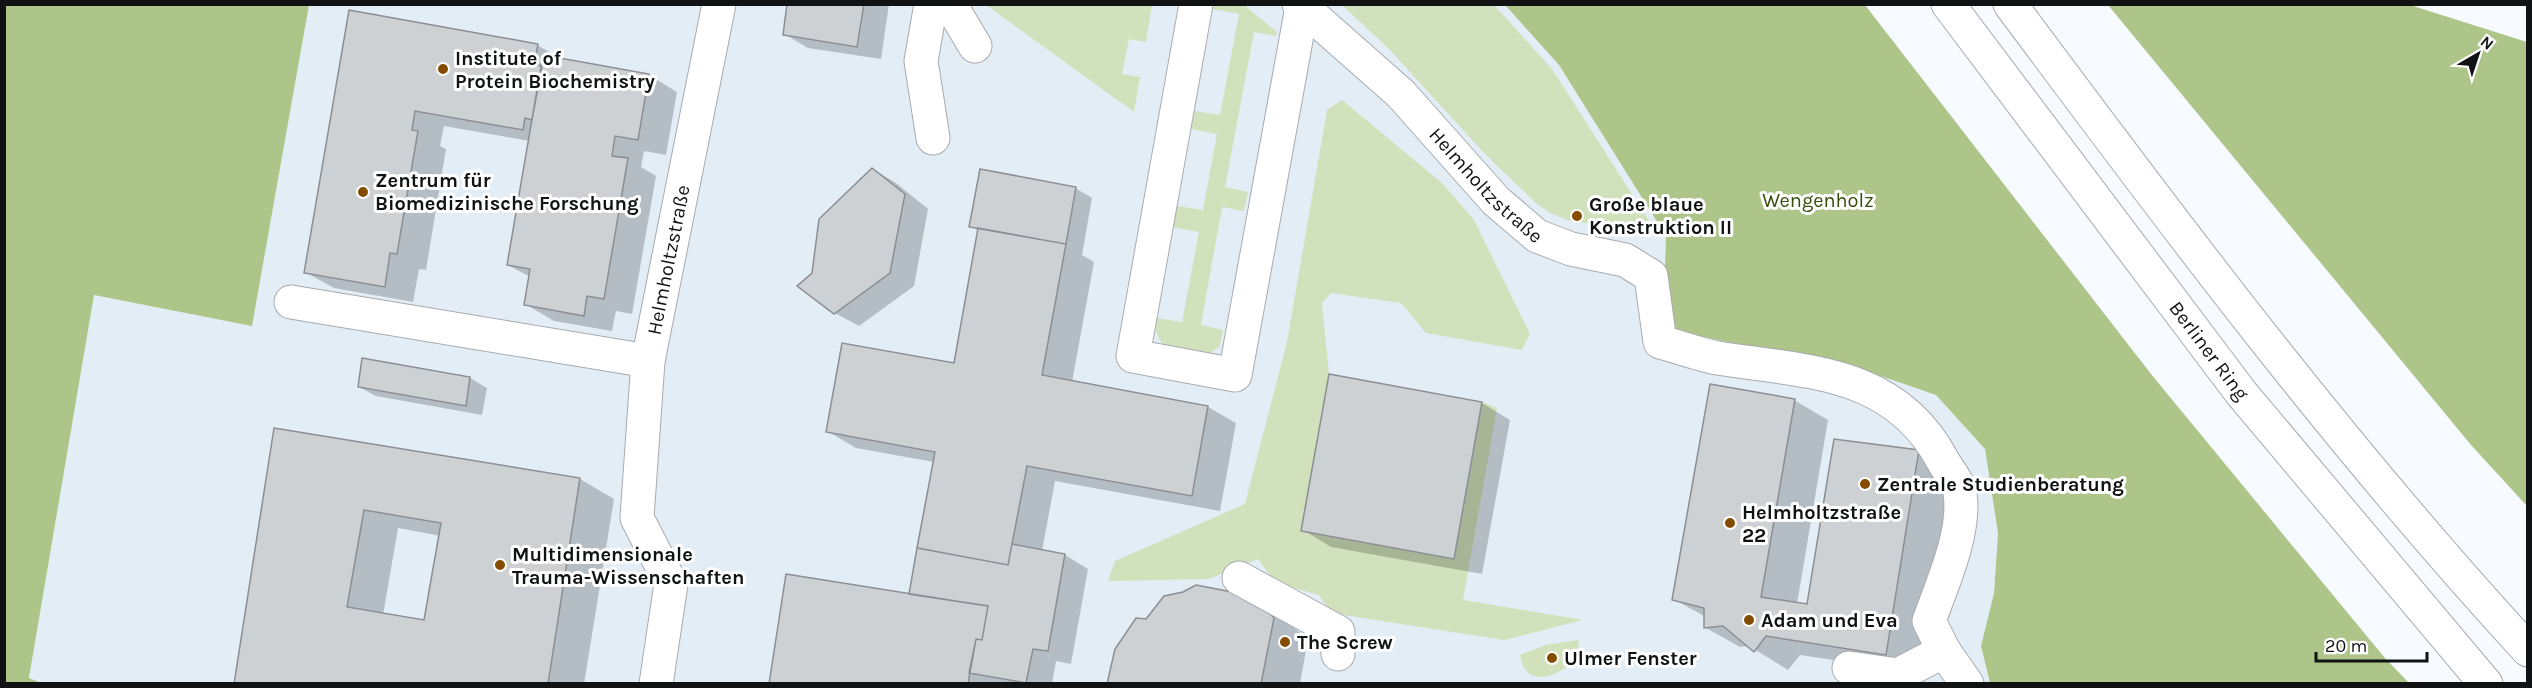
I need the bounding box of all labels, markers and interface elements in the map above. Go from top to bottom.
north arrow [2448,24,2508,84]
text: N [2477,32,2498,54]
place label: Institute of Protein Biochemistry [455,47,655,93]
marker: Institute of Protein Biochemistry [436,62,450,76]
street label: Helmholtzstraße [1425,123,1548,247]
place label: Zentrum für Biomedizinische Forschung [375,169,639,215]
street label: Helmholtzstraße [642,183,694,337]
marker: Zentrum für Biomedizinische Forschung [356,185,370,199]
park label: Wengenholz [1762,189,1874,212]
place label: Große blaue Konstruktion II [1589,193,1732,239]
marker: Große blaue Konstruktion II [1570,209,1584,223]
street label: Berliner Ring [2165,297,2254,404]
place label: Zentrale Studienberatung [1877,473,2124,496]
marker: Zentrale Studienberatung [1858,477,1872,491]
place label: Helmholtzstraße 22 [1742,501,1901,547]
marker: Helmholtzstraße 22 [1723,516,1737,530]
place label: Multidimensionale Trauma-Wissenschaften [512,543,744,589]
marker: Multidimensionale Trauma-Wissenschaften [493,558,507,572]
place label: Adam und Eva [1761,609,1898,632]
marker: Adam und Eva [1742,613,1756,627]
scale bar [2316,625,2427,663]
place label: The Screw [1297,631,1393,654]
marker: The Screw [1278,635,1292,649]
text: 20 m [2325,635,2367,657]
place label: Ulmer Fenster [1564,647,1697,670]
marker: Ulmer Fenster [1545,651,1559,665]

